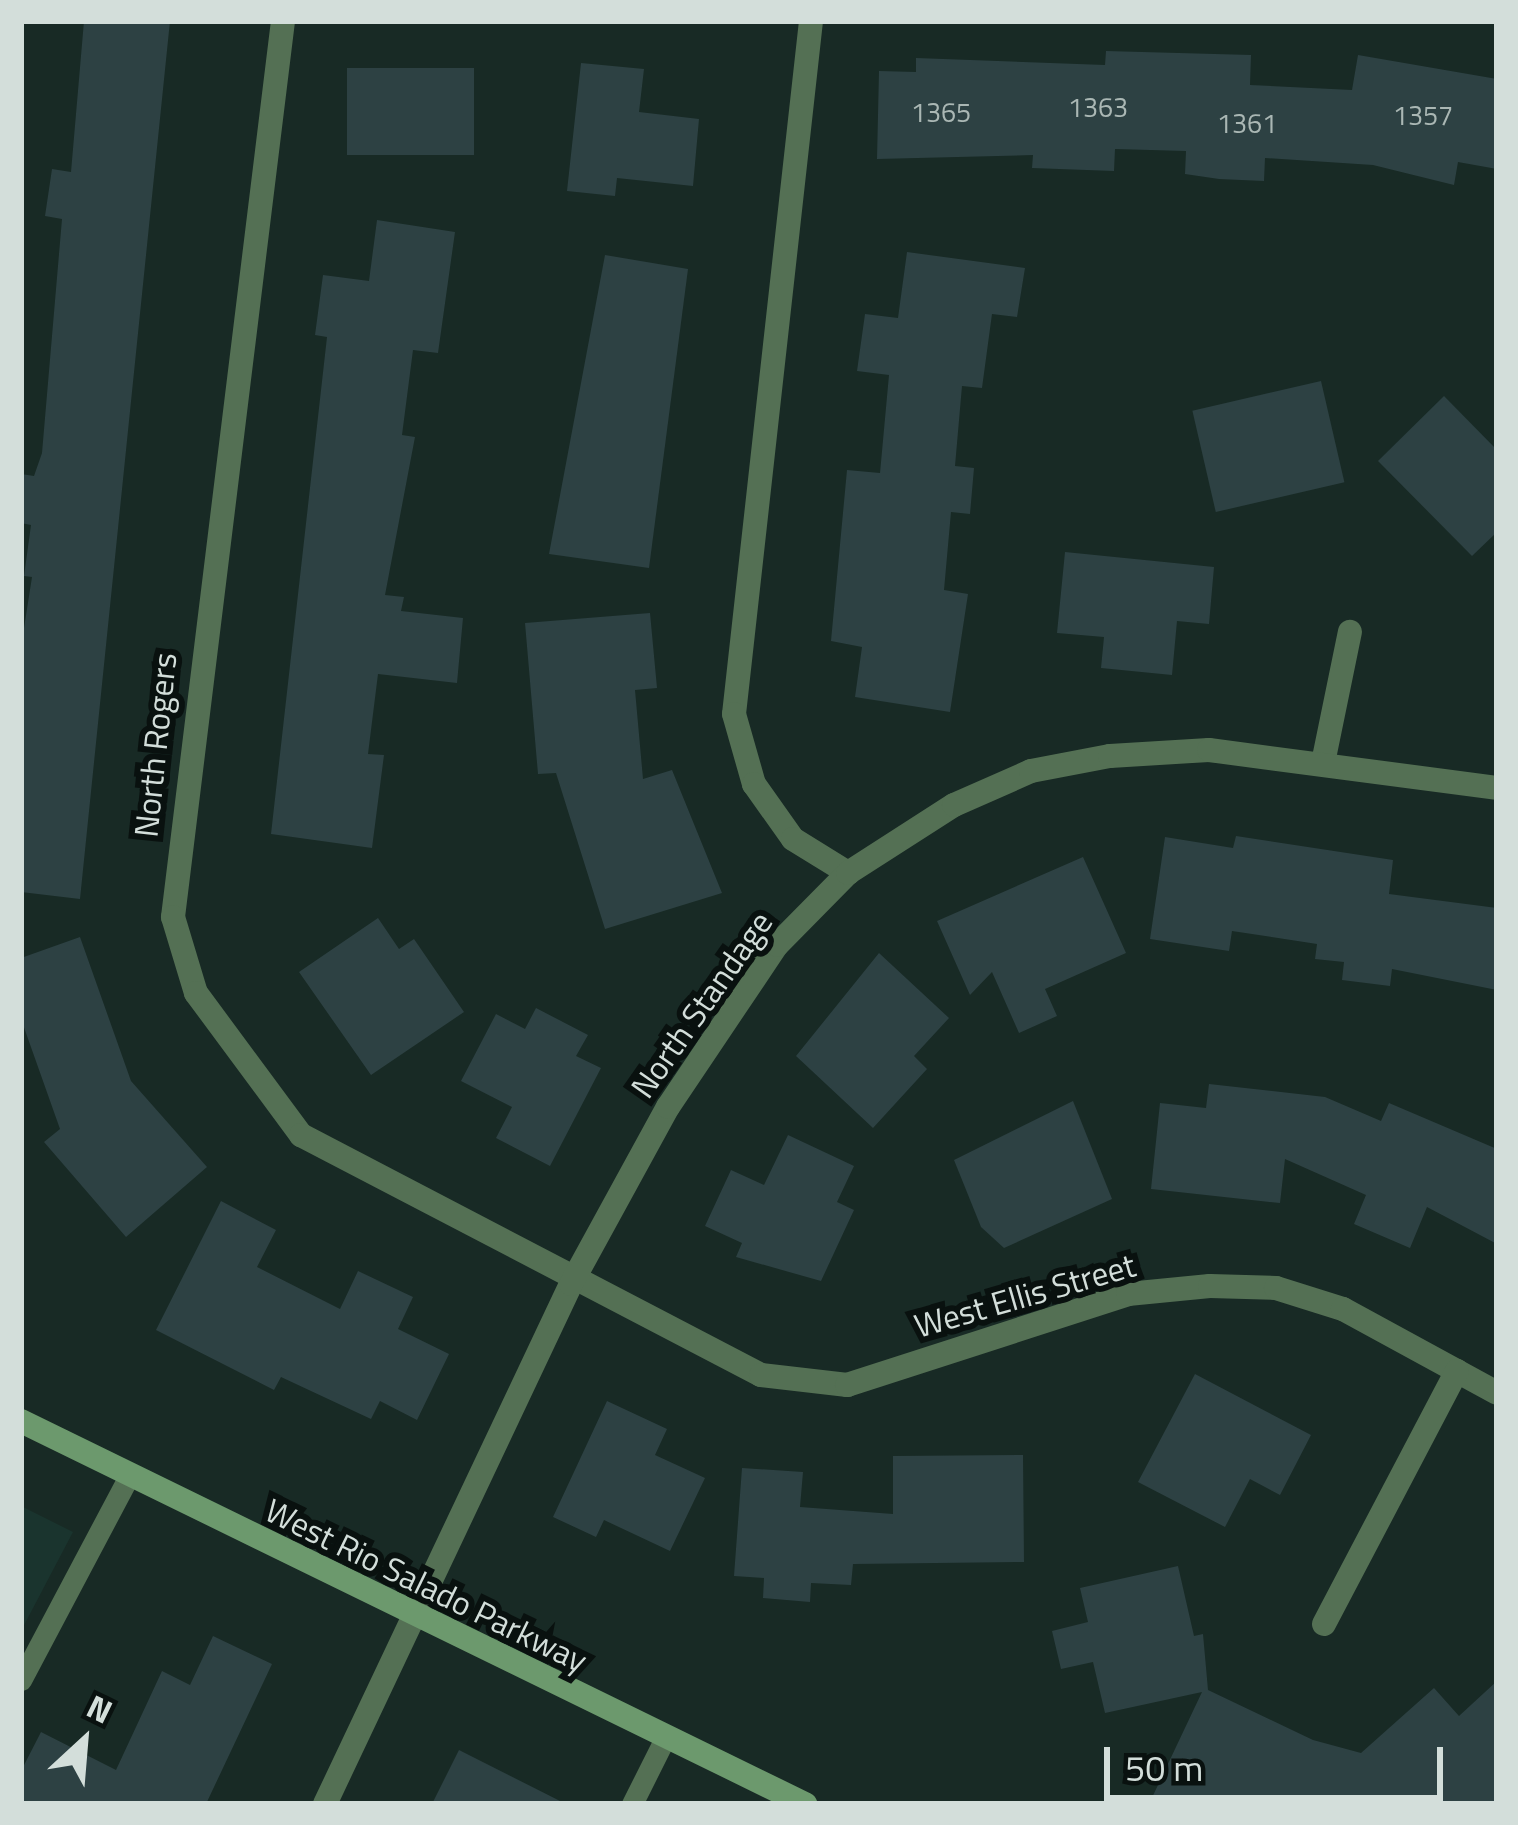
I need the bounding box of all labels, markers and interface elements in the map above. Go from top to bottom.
house number: 1363 [1068,91,1128,123]
house number: 1365 [911,96,971,128]
house number: 1357 [1393,99,1453,131]
house number: 1361 [1217,107,1277,139]
street label: North Rogers [127,651,185,839]
street label: North Standage [623,904,781,1106]
street label: West Ellis Street [910,1246,1140,1346]
street label: West Rio Salado Parkway [259,1491,593,1681]
north arrow [24,1681,144,1801]
text: N [79,1681,121,1736]
scale bar [1110,1723,1449,1797]
text: 50 m [1125,1740,1203,1795]

